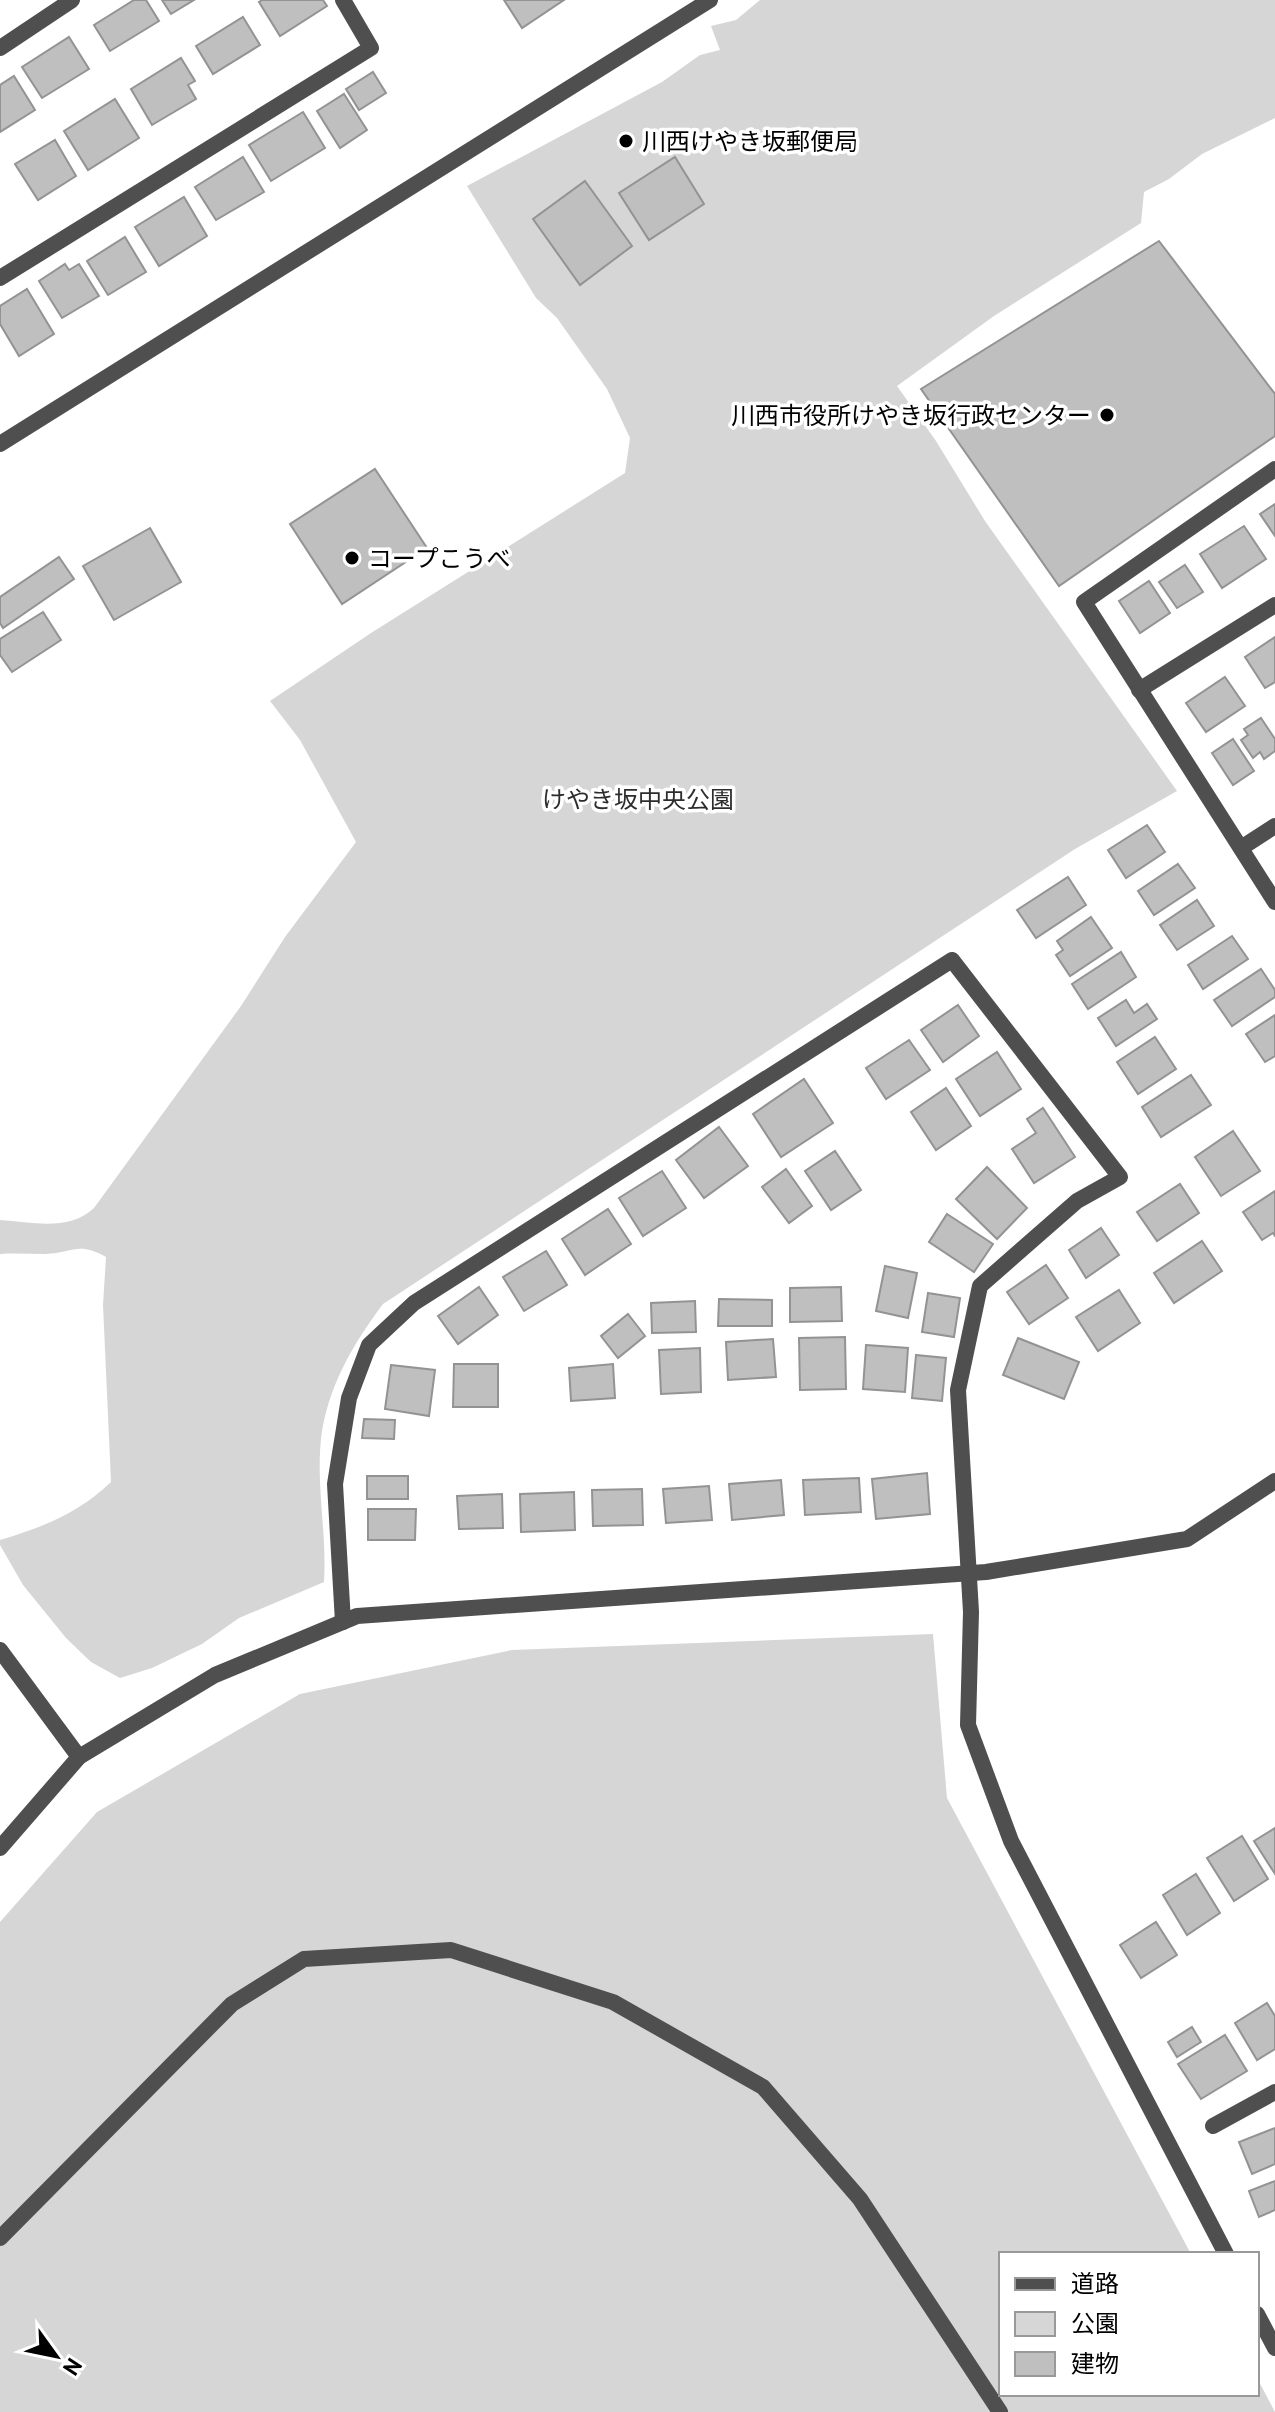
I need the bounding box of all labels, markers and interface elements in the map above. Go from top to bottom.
place label: 川西けやき坂郵便局 [642,126,858,157]
marker: 川西けやき坂郵便局 [617,132,635,150]
place label: 川西市役所けやき坂行政センター [731,400,1091,431]
marker: 川西市役所けやき坂行政センター [1098,406,1116,424]
place label: コープこうべ [368,543,511,574]
marker: コープこうべ [343,549,361,567]
park label: けやき坂中央公園 [542,784,734,815]
legend [999,2252,1259,2396]
text: 道路 [1071,2268,1119,2299]
text: 公園 [1071,2308,1119,2339]
north arrow [16,2316,96,2396]
text: 建物 [1071,2348,1119,2379]
text: N [57,2353,88,2381]

